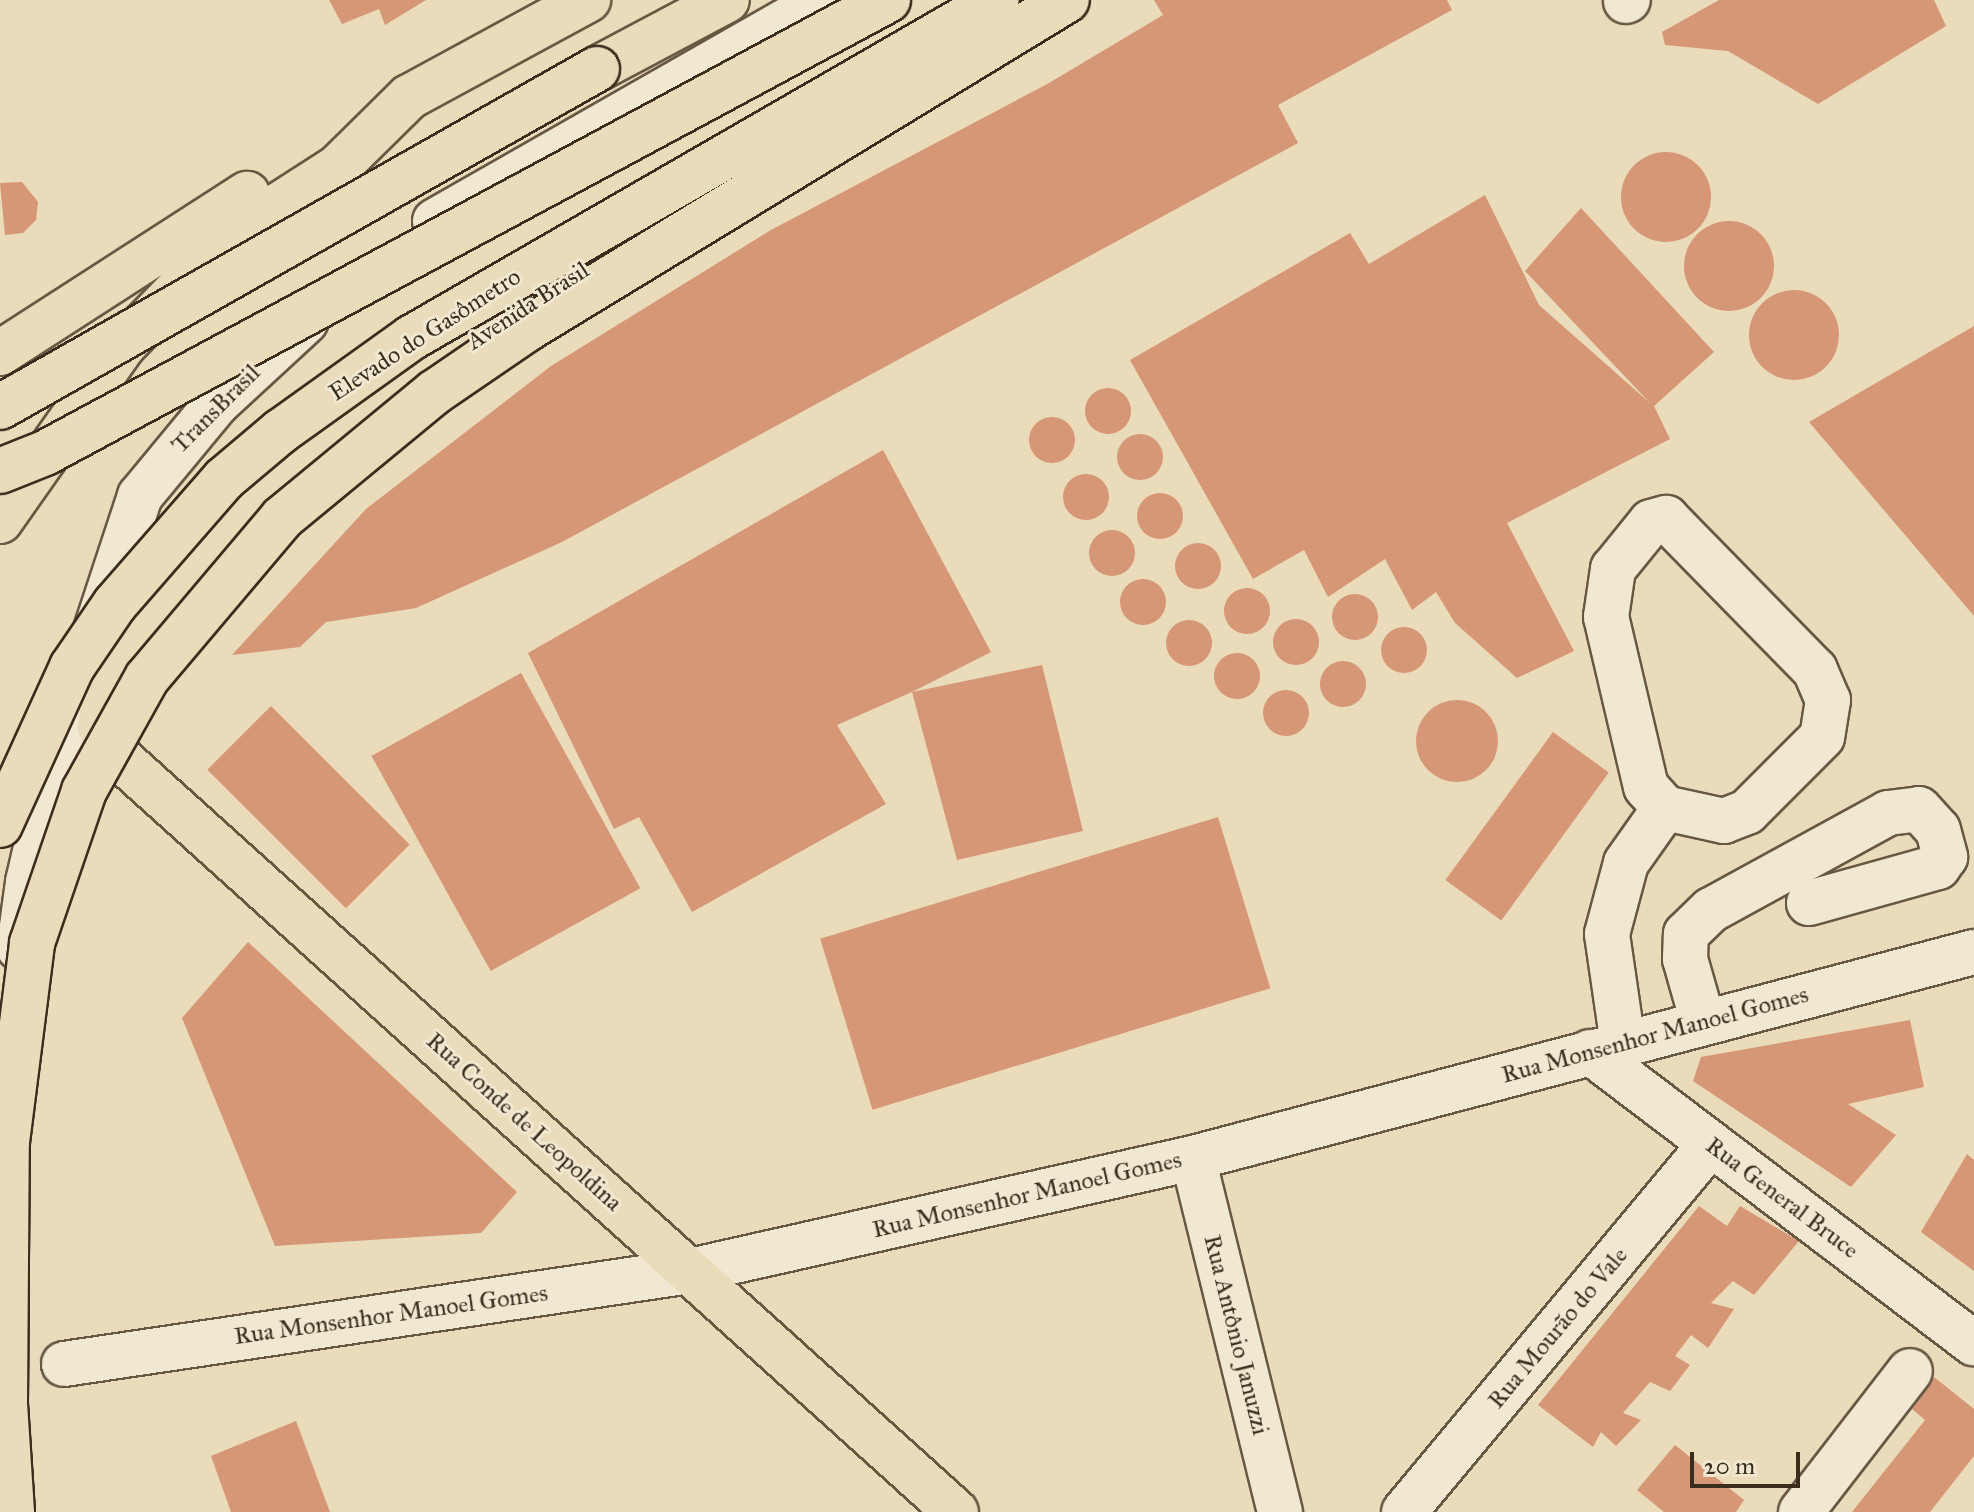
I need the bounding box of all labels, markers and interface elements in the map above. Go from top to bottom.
street label: Avenida Brasil [461,256,595,356]
street label: Elevado do Gasômetro [324,262,526,408]
street label: TransBrasil [166,359,266,459]
street label: Rua Monsenhor Manoel Gomes [1499,980,1811,1090]
street label: Rua Conde de Leopoldina [420,1027,628,1217]
street label: Rua General Bruce [1700,1131,1864,1265]
street label: Rua Monsenhor Manoel Gomes [870,1145,1184,1245]
street label: Rua Antônio Januzzi [1197,1232,1275,1438]
street label: Rua Mourão do Vale [1482,1241,1634,1415]
street label: Rua Monsenhor Manoel Gomes [232,1279,550,1351]
scale bar [1694,1436,1804,1486]
text: 20 m [1704,1451,1755,1481]

